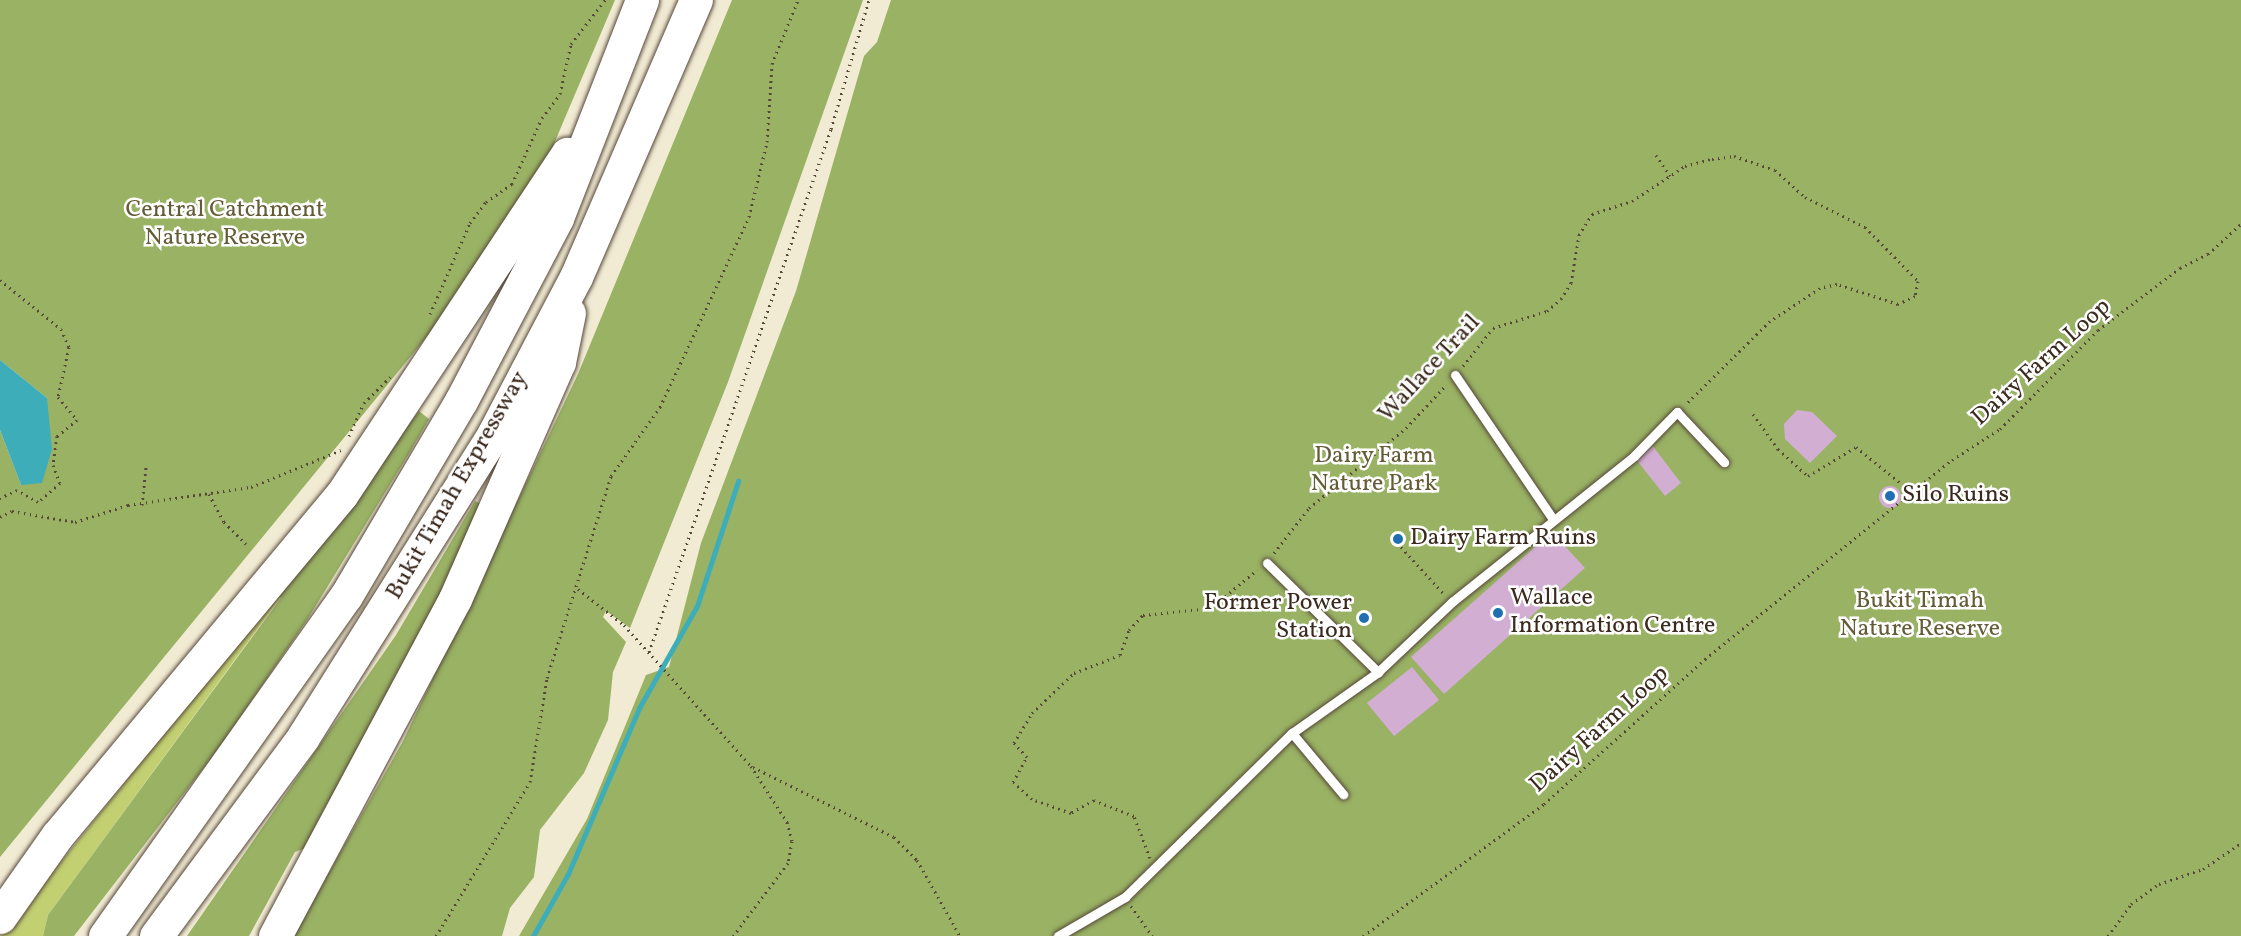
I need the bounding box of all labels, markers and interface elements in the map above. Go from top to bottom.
park label: Central Catchment Nature Reserve [125,197,325,253]
street label: Dairy Farm Loop [1966,293,2118,433]
street label: Wallace Trail [1373,309,1487,429]
street label: Bukit Timah Expressway [381,367,535,605]
park label: Dairy Farm Nature Park [1311,443,1437,499]
place label: Silo Ruins [1902,482,2009,510]
marker: Silo Ruins [1883,489,1897,503]
place label: Dairy Farm Ruins [1410,525,1597,553]
marker: Dairy Farm Ruins [1391,532,1405,546]
place label: Wallace Information Centre [1510,585,1715,641]
park label: Bukit Timah Nature Reserve [1840,588,2000,644]
place label: Former Power Station [1204,590,1352,646]
marker: Wallace Information Centre [1491,606,1505,620]
marker: Former Power Station [1357,611,1371,625]
street label: Dairy Farm Loop [1524,660,1676,800]

